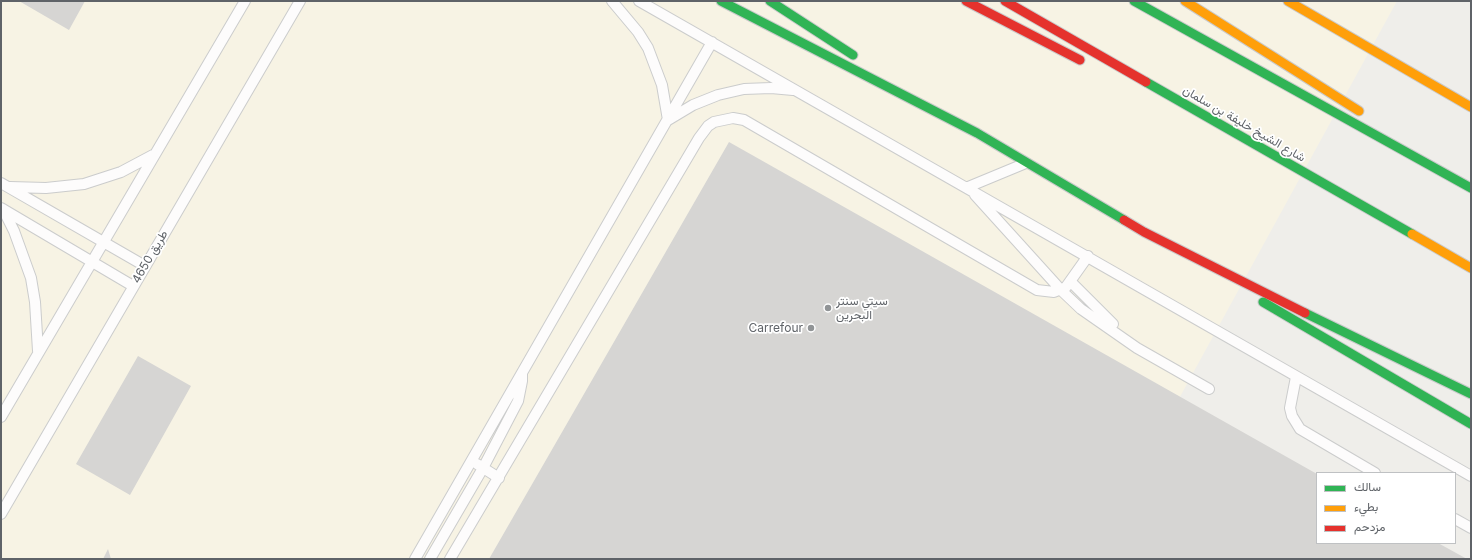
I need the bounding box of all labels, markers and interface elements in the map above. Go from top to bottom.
street label: شارع الشيخ خليفة بن سلمان [1180,83,1308,165]
street label: طريق 4650 [129,228,171,286]
place label: سيتي سنتر البحرين [836,294,888,322]
marker: سيتي سنتر البحرين [823,303,833,313]
place label: Carrefour [749,321,803,335]
marker: Carrefour [806,323,816,333]
legend [1316,472,1456,544]
text: سالك [1354,479,1381,494]
text: بطيء [1354,499,1378,514]
text: مزدحم [1354,519,1385,534]

